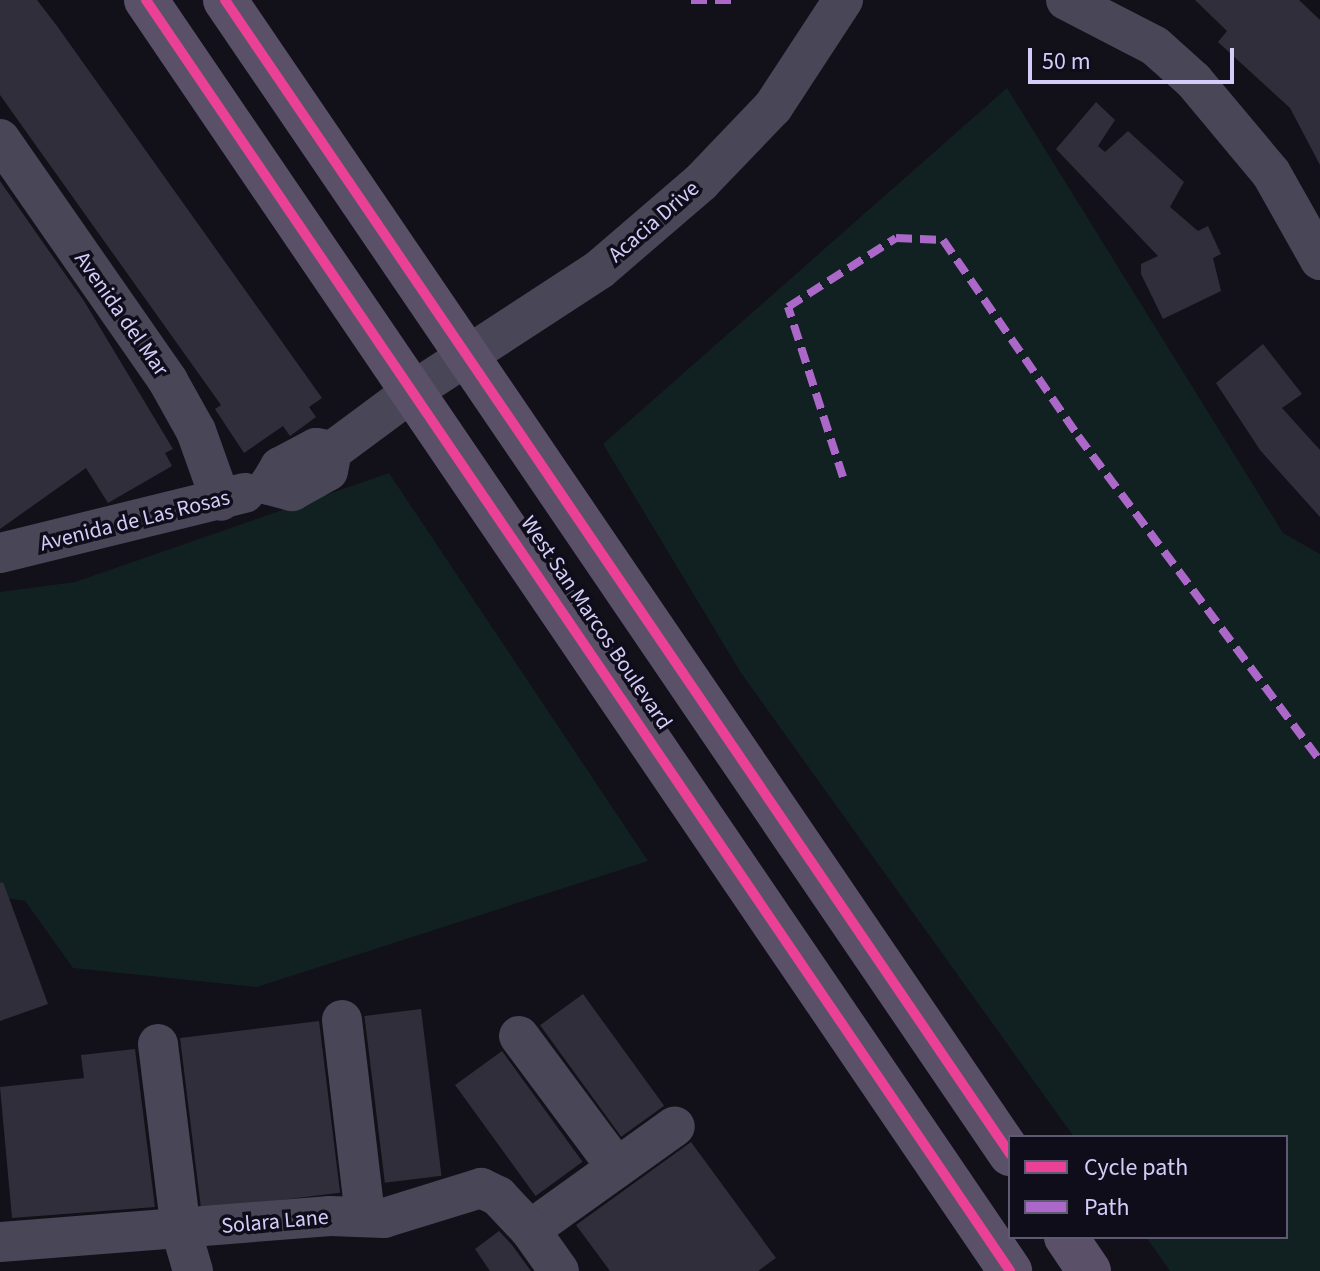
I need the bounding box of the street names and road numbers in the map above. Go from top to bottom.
street label: Acacia Drive [603,175,705,269]
street label: Avenida del Mar [68,247,174,381]
street label: Avenida de Las Rosas [37,485,233,557]
street label: West San Marcos Boulevard [515,511,677,735]
street label: Solara Lane [220,1204,330,1240]

